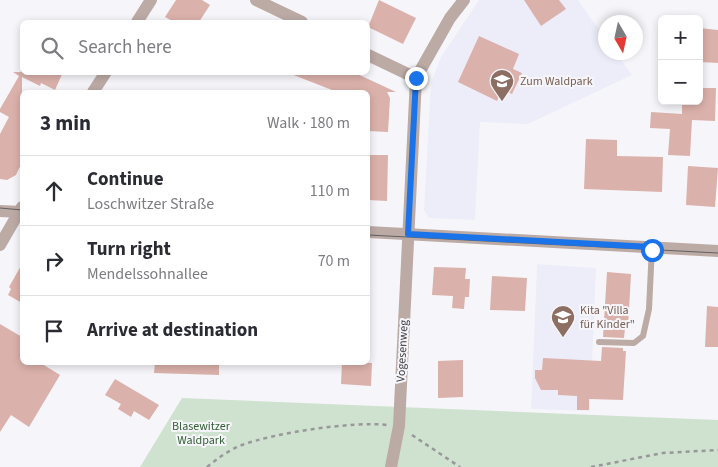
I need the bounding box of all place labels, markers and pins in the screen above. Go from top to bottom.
school or university icon: Zum Waldpark [489,68,515,102]
place label: Zum Waldpark [520,73,593,90]
place label: Kita "Villa für Kinder" [580,302,635,333]
school or university icon: Kita "Villa für Kinder" [550,304,576,338]

